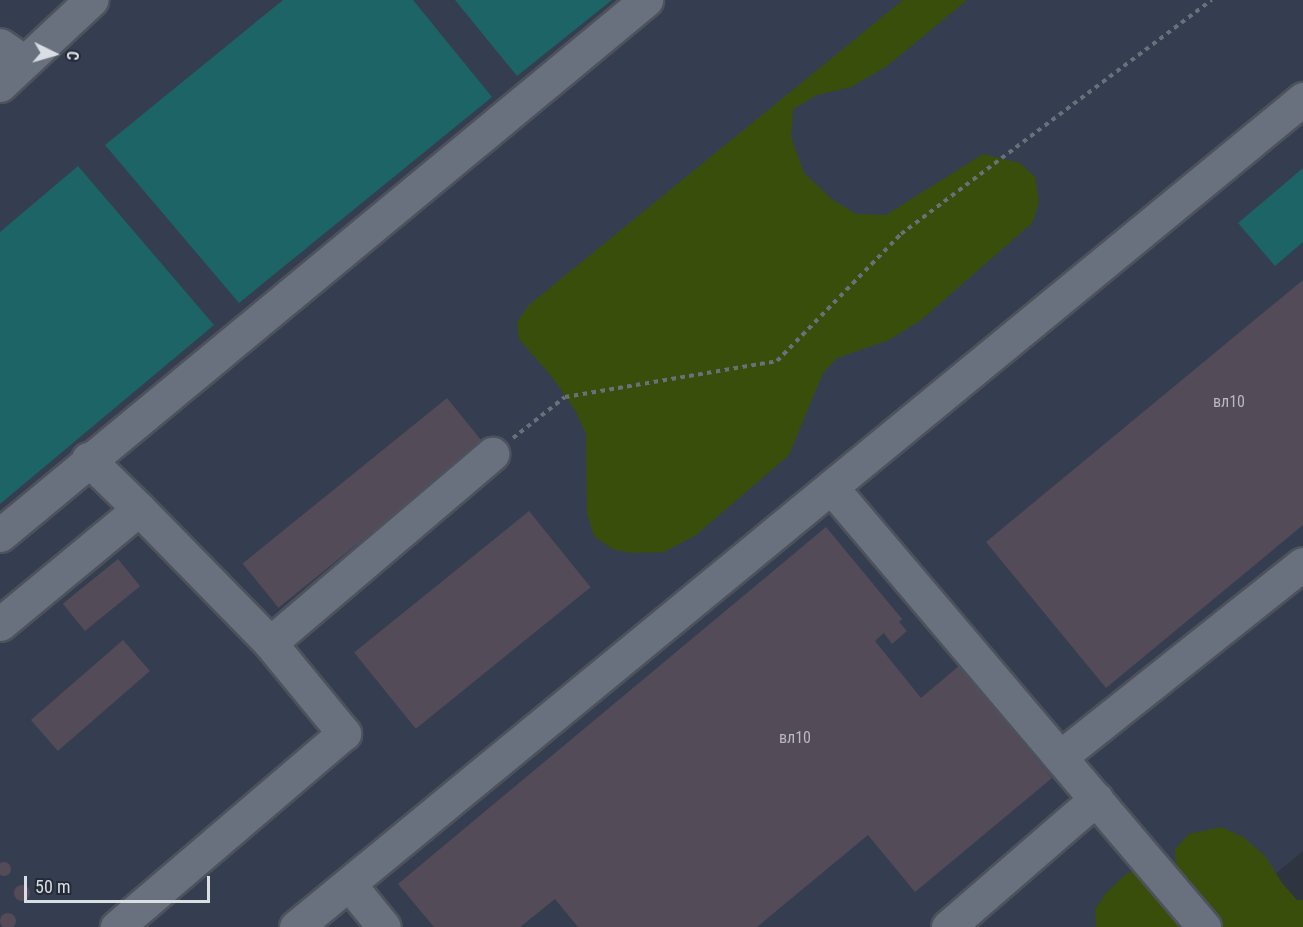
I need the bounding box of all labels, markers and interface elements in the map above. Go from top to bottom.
north arrow [24,24,84,84]
text: С [63,50,82,61]
house number: вл10 [1213,392,1245,412]
house number: вл10 [779,728,811,748]
scale bar [27,864,213,902]
text: 50 m [35,876,70,897]

